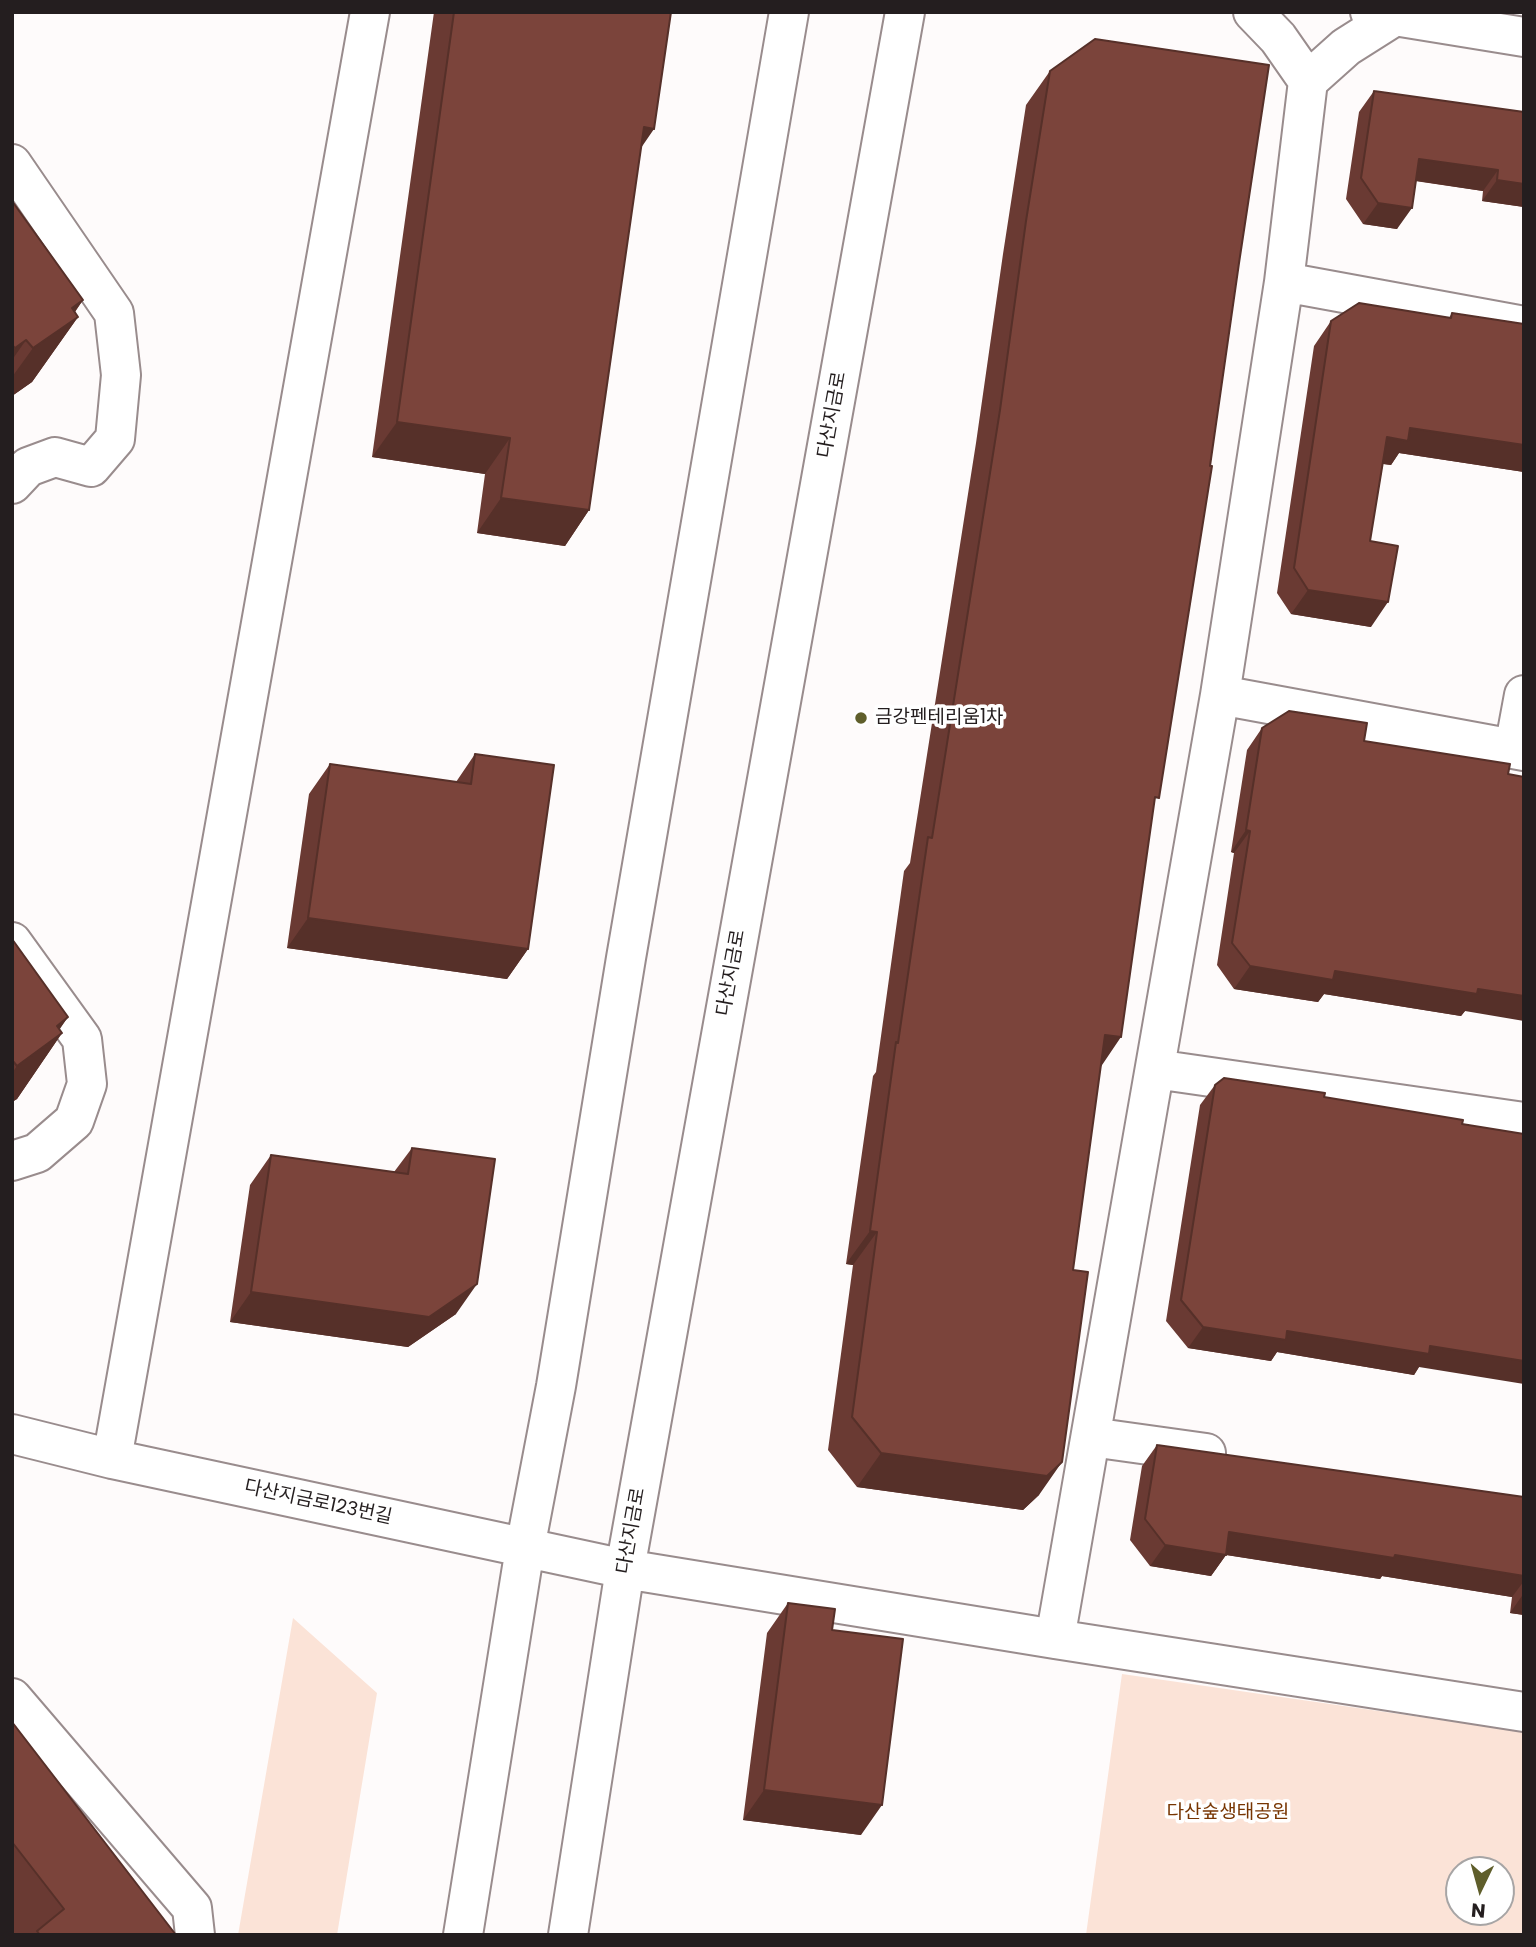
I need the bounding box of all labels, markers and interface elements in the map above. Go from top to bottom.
street label: 다산지금로 [814,370,852,460]
place label: 금강펜테리움1차 [875,707,1003,729]
marker: 금강펜테리움1차 [853,710,869,726]
street label: 다산지금로 [713,928,751,1018]
street label: 다산지금로123번길 [242,1476,394,1530]
street label: 다산지금로 [613,1486,651,1576]
park label: 다산숲생태공원 [1167,1802,1289,1824]
north arrow [1445,1856,1515,1926]
text: N [1470,1896,1487,1924]

